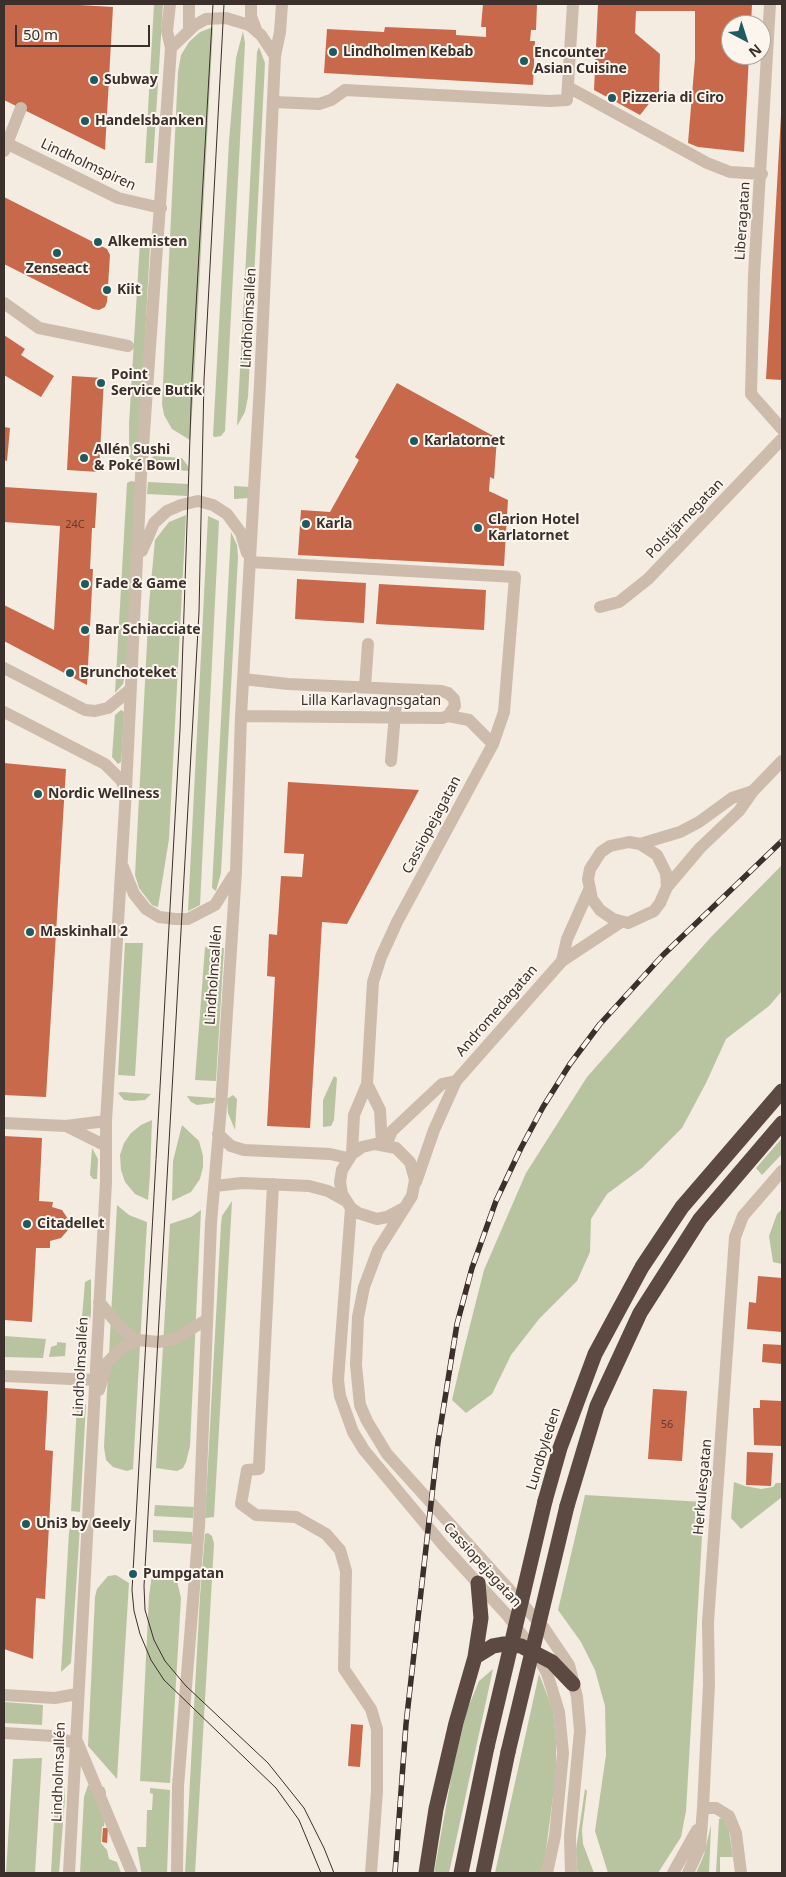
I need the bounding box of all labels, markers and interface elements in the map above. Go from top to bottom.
scale bar [18,15,152,47]
north arrow [721,15,771,65]
text: 50 m [23,24,58,44]
text: N [745,40,766,62]
place label: Lindholmen Kebab [343,44,473,60]
place label: Encounter Asian Cuisine [534,45,627,78]
marker: Lindholmen Kebab [327,46,339,58]
marker: Encounter Asian Cuisine [518,55,530,67]
place label: Subway [104,72,158,88]
marker: Subway [88,74,100,86]
place label: Pizzeria di Ciro [622,90,724,106]
marker: Pizzeria di Ciro [606,92,618,104]
place label: Handelsbanken [95,113,204,129]
marker: Handelsbanken [79,115,91,127]
street label: Lindholmspiren [38,136,138,194]
street label: Liberagatan [732,181,754,261]
place label: Alkemisten [108,234,187,250]
marker: Alkemisten [92,236,104,248]
marker: Zenseact [51,247,63,259]
place label: Zenseact [26,261,88,277]
street label: Lindholmsallén [238,267,260,369]
place label: Kiit [117,282,141,298]
marker: Kiit [101,284,113,296]
place label: Point Service Butik [111,367,202,400]
marker: Point Service Butik [95,377,107,389]
place label: Karlatornet [424,433,505,449]
marker: Karlatornet [408,435,420,447]
place label: Allén Sushi & Poké Bowl [94,442,180,474]
marker: Allén Sushi & Poké Bowl [78,452,90,464]
street label: Polstjärnegatan [643,476,727,562]
place label: Clarion Hotel Karlatornet [488,512,580,544]
place label: Karla [316,516,352,532]
house number: 24C [65,518,85,532]
marker: Karla [300,518,312,530]
marker: Clarion Hotel Karlatornet [472,522,484,534]
place label: Fade & Game [95,576,187,592]
marker: Fade & Game [79,578,91,590]
place label: Bar Schiacciate [95,622,201,638]
marker: Bar Schiacciate [79,624,91,636]
place label: Brunchoteket [80,665,176,681]
marker: Brunchoteket [64,667,76,679]
street label: Lilla Karlavagnsgatan [301,693,441,709]
street label: Cassiopejagatan [399,773,465,877]
place label: Nordic Wellness [48,786,159,802]
marker: Nordic Wellness [32,788,44,800]
place label: Maskinhall 2 [40,924,128,940]
street label: Lindholmsallén [202,924,226,1026]
marker: Maskinhall 2 [24,926,36,938]
street label: Andromedagatan [453,962,541,1060]
place label: Citadellet [37,1216,105,1232]
marker: Citadellet [21,1218,33,1230]
street label: Lindholmsallén [70,1316,92,1418]
street label: Lundbyleden [523,1406,565,1492]
house number: 56 [661,1418,673,1432]
street label: Herkulesgatan [690,1438,716,1536]
place label: Uni3 by Geely [36,1516,131,1532]
marker: Uni3 by Geely [20,1518,32,1530]
street label: Cassiopejagatan [440,1519,524,1611]
place label: Pumpgatan [143,1566,224,1582]
marker: Pumpgatan [127,1568,139,1580]
street label: Lindholmsallén [49,1722,69,1822]

